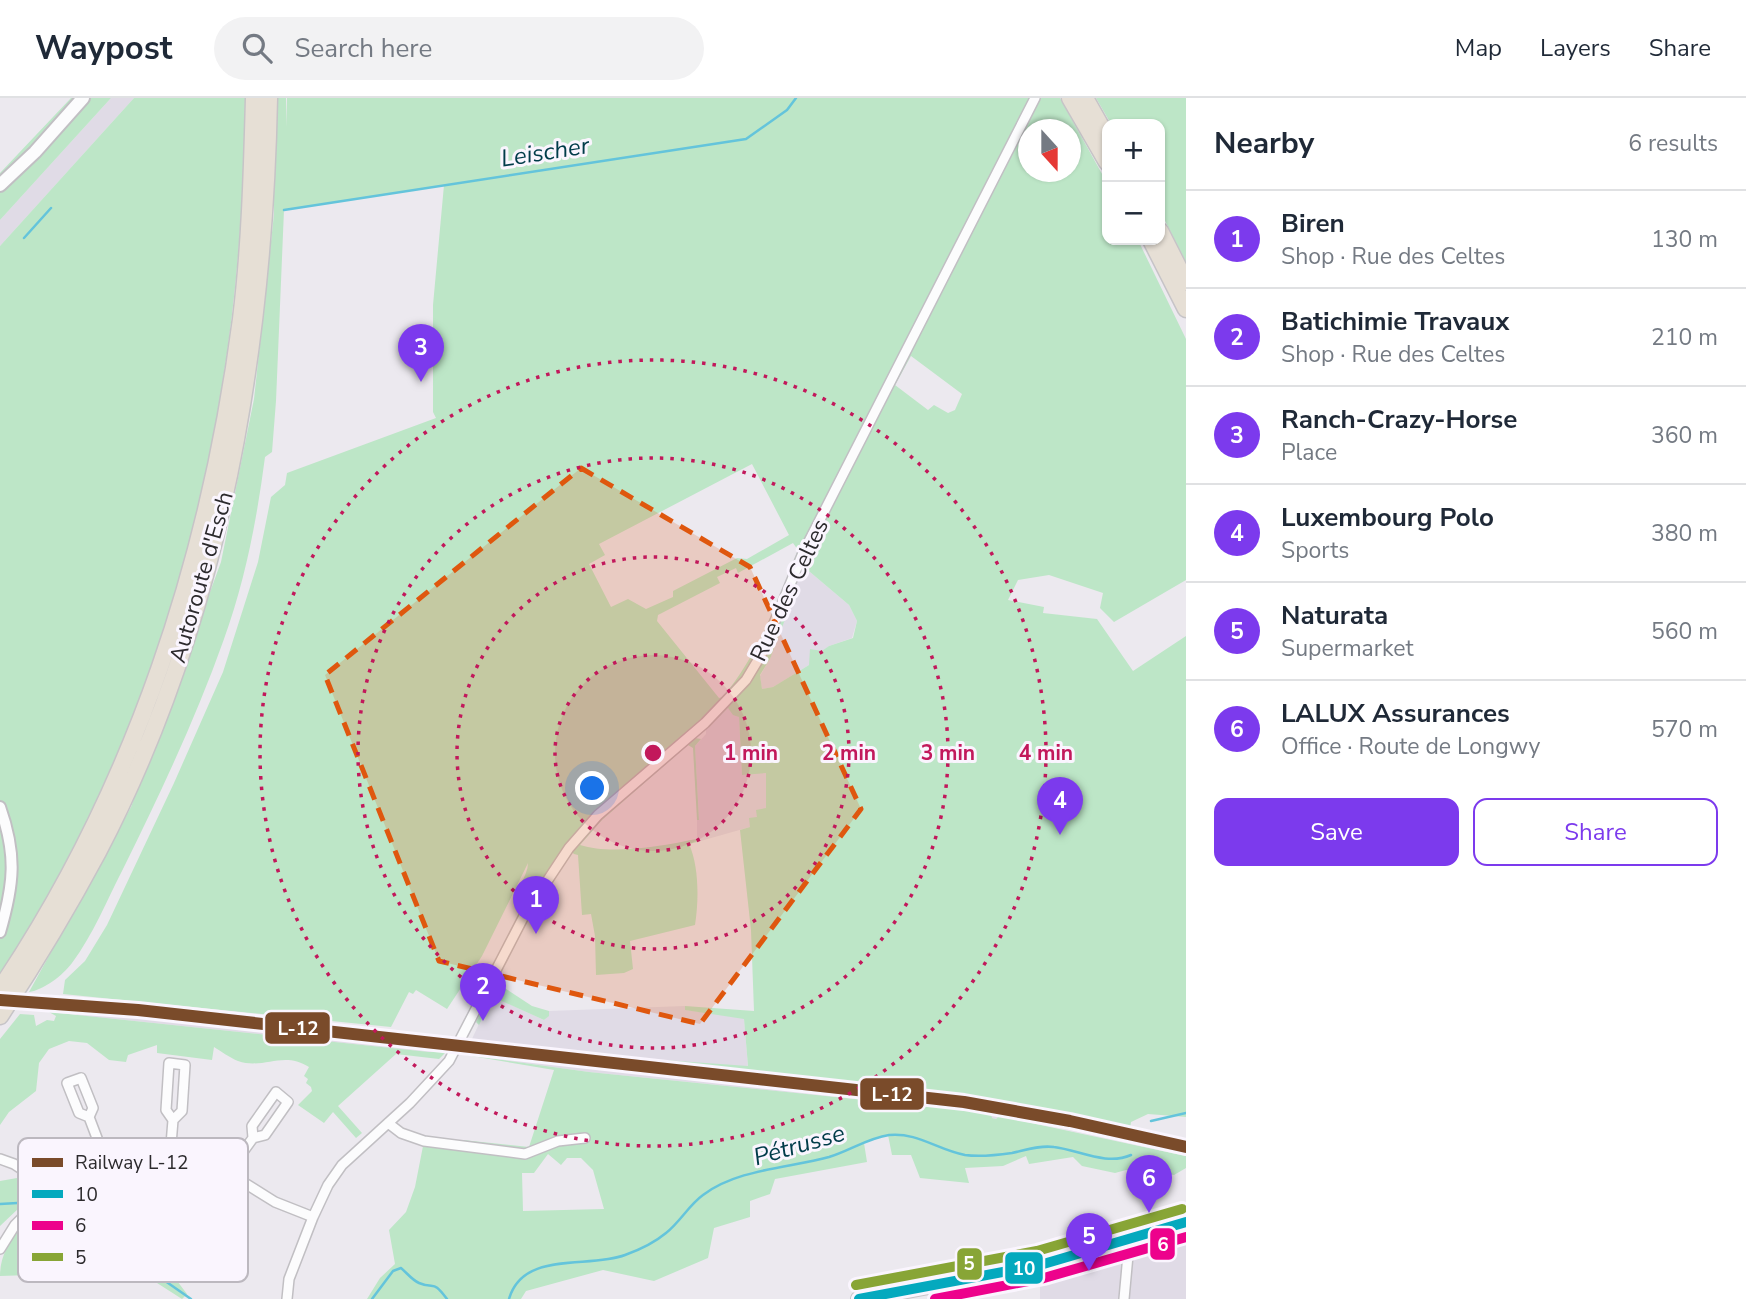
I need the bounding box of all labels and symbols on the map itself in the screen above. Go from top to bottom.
north arrow [1018,119,1081,182]
water label: Leischer [499,129,593,175]
pin: 3 [398,324,444,382]
street label: Autoroute d'Esch [162,488,241,666]
street label: Rue des Celtes [743,514,836,666]
text: 1 min [724,739,778,767]
text: 2 min [822,739,876,767]
text: 3 min [921,739,975,767]
text: 4 min [1019,739,1073,767]
centre of rings [641,741,665,765]
your location [575,771,609,805]
pin: 4 [1037,777,1083,835]
pin: 1 [513,876,559,934]
pin: 2 [460,963,506,1021]
line badge: L-12 [264,1011,331,1045]
text: L-12 [277,1016,319,1042]
line badge: L-12 [859,1077,925,1111]
text: L-12 [871,1082,913,1108]
water label: Pétrusse [750,1117,849,1173]
legend [18,1138,248,1282]
text: Railway L-12 [75,1150,188,1176]
pin: 6 [1126,1155,1172,1213]
text: 10 [75,1182,98,1208]
text: 6 [75,1213,86,1239]
pin: 5 [1066,1213,1112,1271]
line badge: 6 [1149,1227,1176,1261]
text: 6 [1157,1232,1169,1258]
text: 5 [75,1245,86,1271]
line badge: 5 [956,1247,983,1281]
text: 5 [963,1251,975,1277]
line badge: 10 [1004,1251,1044,1285]
text: 10 [1013,1256,1035,1282]

